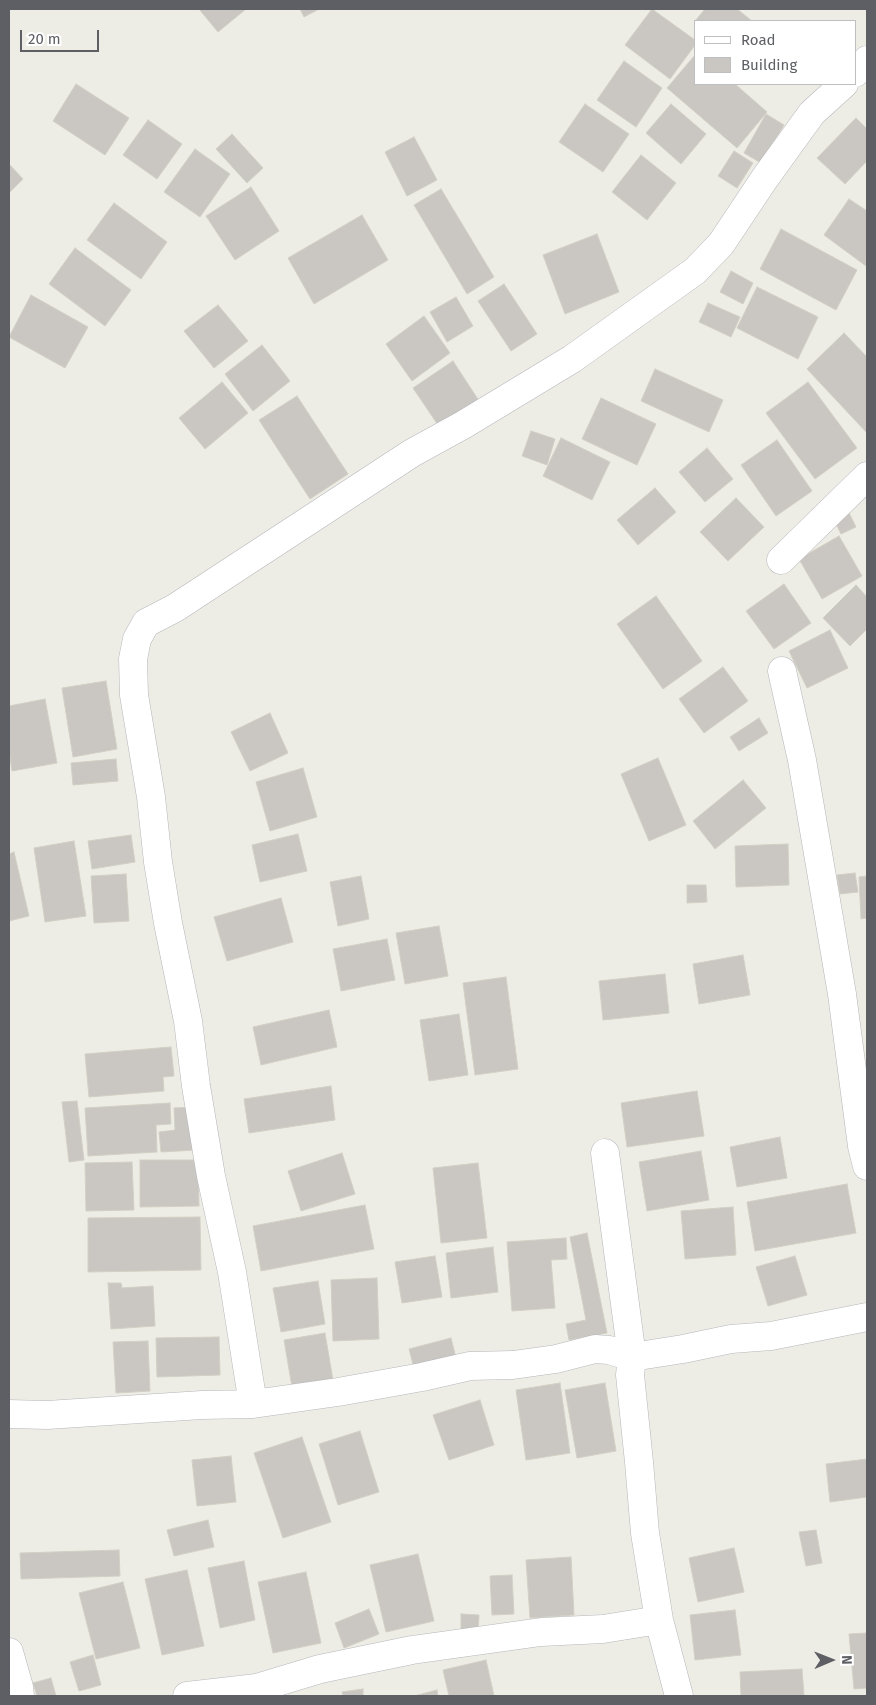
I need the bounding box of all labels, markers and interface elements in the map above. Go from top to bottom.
scale bar [22,20,101,52]
legend [694,20,856,85]
text: 20 m [28,30,61,48]
text: Road [741,31,776,49]
text: Building [741,56,797,74]
north arrow [806,1635,856,1685]
text: N [838,1655,855,1665]

